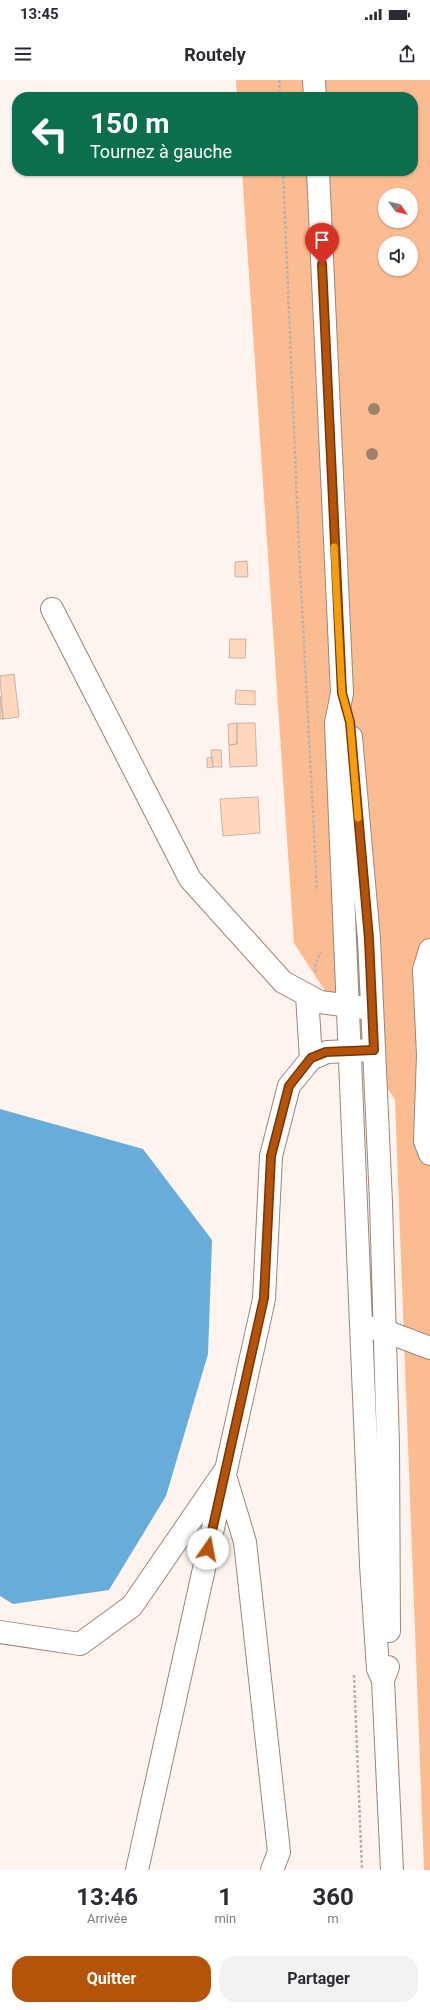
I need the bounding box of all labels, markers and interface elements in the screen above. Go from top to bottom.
text: 13:45 [20,5,59,23]
icon: menu [12,43,34,65]
icon: share [396,43,418,65]
text: Routely [184,44,246,65]
text: 150 m [90,107,169,140]
icon: left [24,108,76,160]
text: Tournez à gauche [90,141,232,162]
north arrow [378,188,418,228]
map controls [378,188,418,276]
pin [305,223,339,264]
icon: arrive [311,229,333,251]
button: sound [378,236,418,276]
position arrow [187,1528,229,1570]
text: 13:46 [76,1883,138,1911]
text: 1 [218,1883,232,1911]
text: 360 [312,1883,354,1911]
text: Arrivée [87,1911,127,1926]
text: min [214,1911,236,1926]
text: m [327,1911,339,1926]
button: Quitter [12,1956,211,2002]
button: Partager [219,1956,418,2002]

